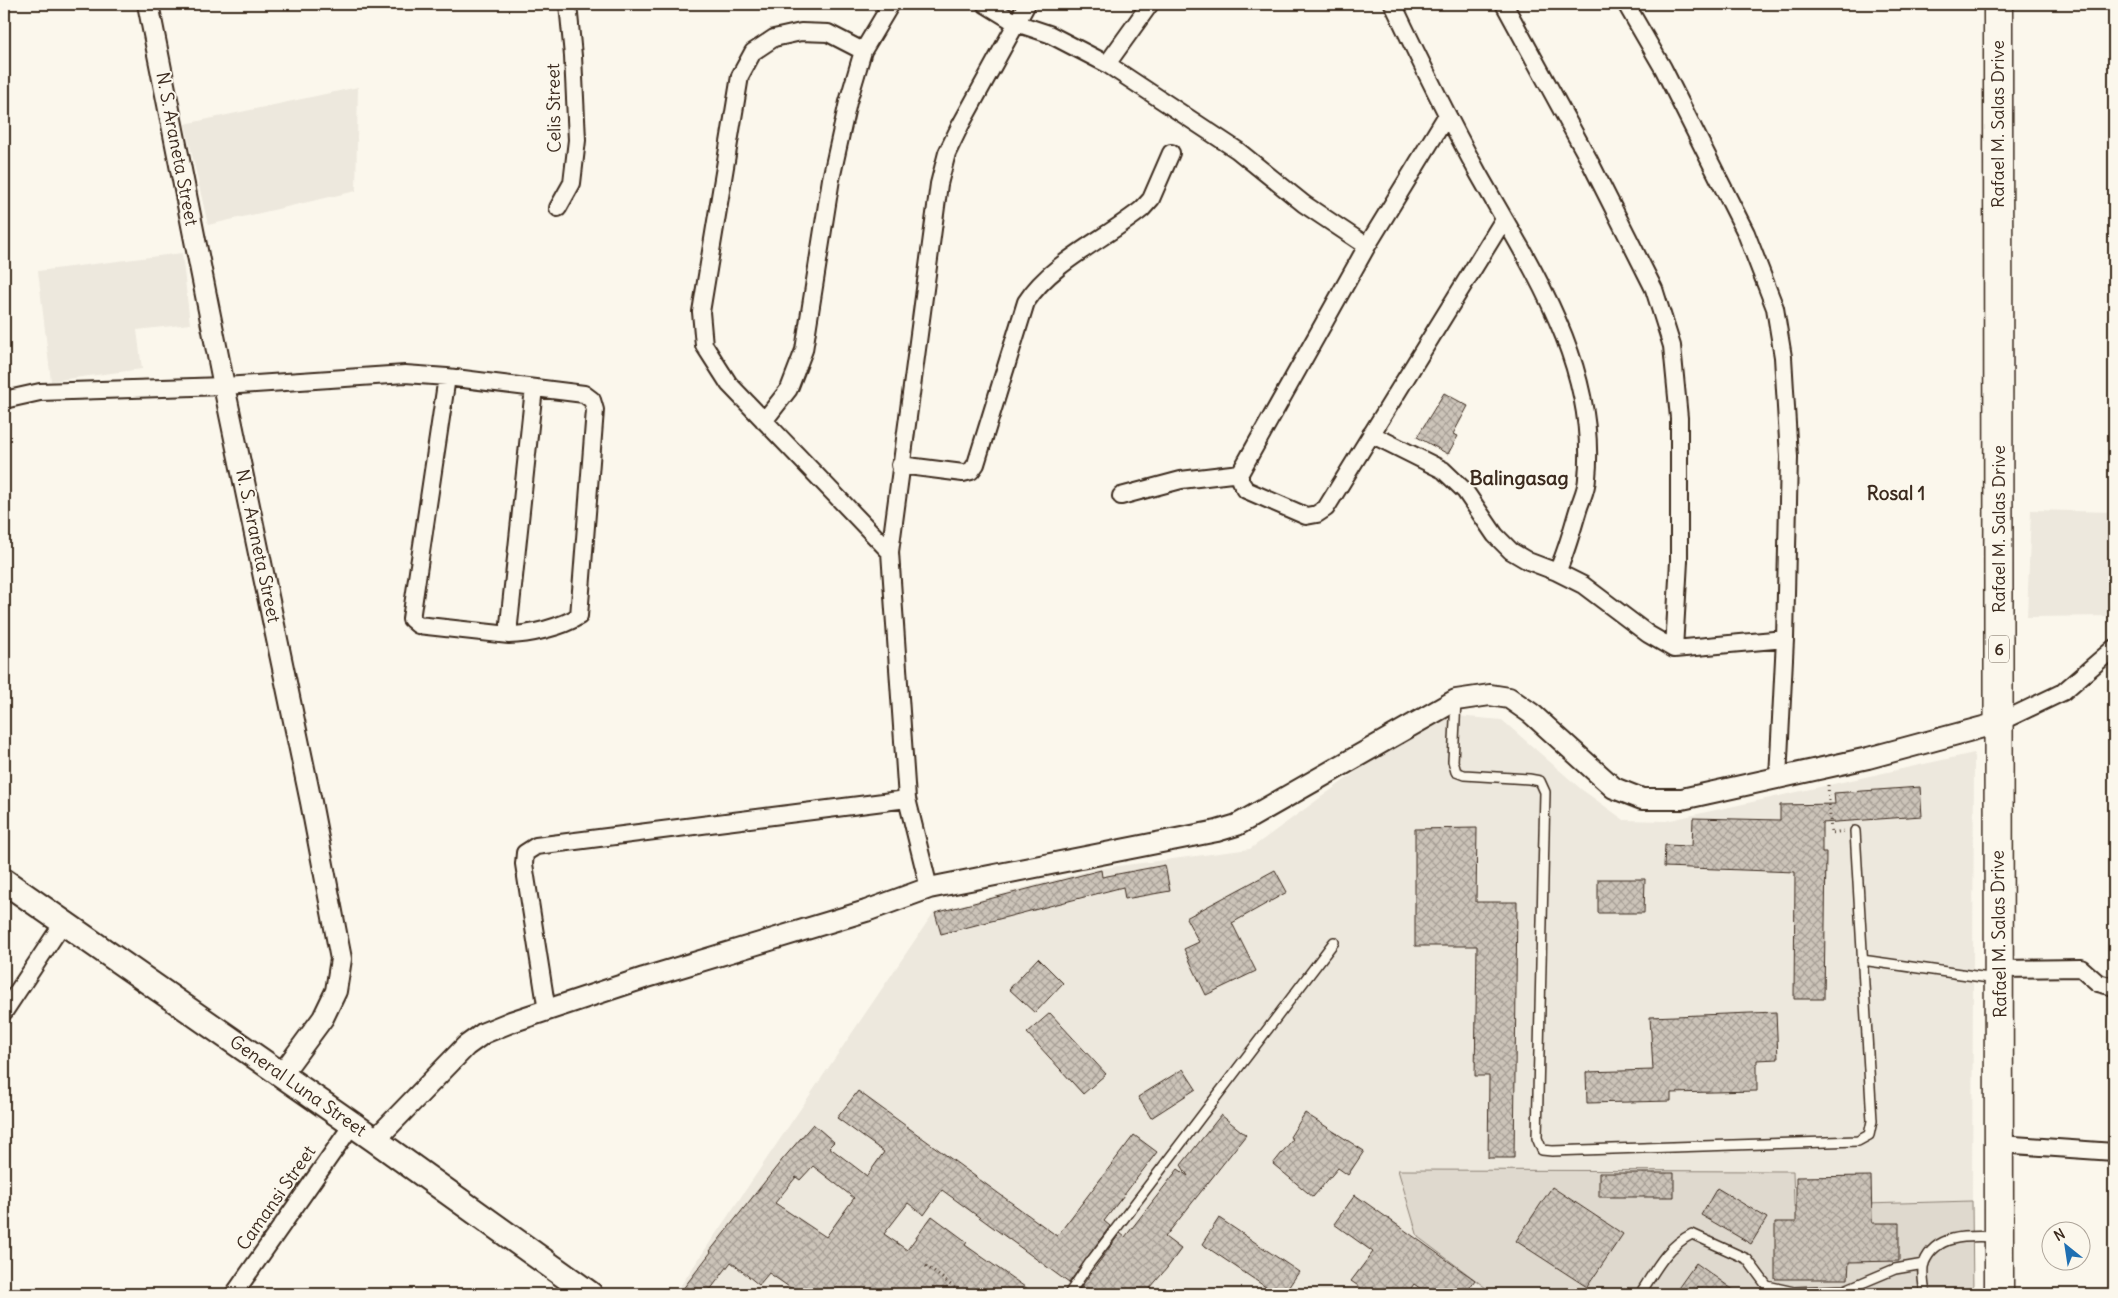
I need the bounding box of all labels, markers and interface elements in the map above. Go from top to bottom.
street label: Rafael M. Salas Drive [1986,40,2009,208]
street label: Celis Street [541,63,566,153]
street label: N. S. Araneta Street [151,70,204,228]
street label: Rafael M. Salas Drive [1987,445,2010,613]
district label: Balingasag [1469,465,1569,490]
street label: N. S. Araneta Street [231,467,286,625]
district label: Rosal 1 [1867,481,1925,505]
road number: 6 [1989,636,2009,662]
street label: Rafael M. Salas Drive [1986,850,2011,1018]
street label: General Luna Street [225,1030,371,1141]
street label: Camansi Street [231,1141,320,1255]
north arrow [2040,1220,2090,1270]
text: N [2051,1225,2068,1245]

